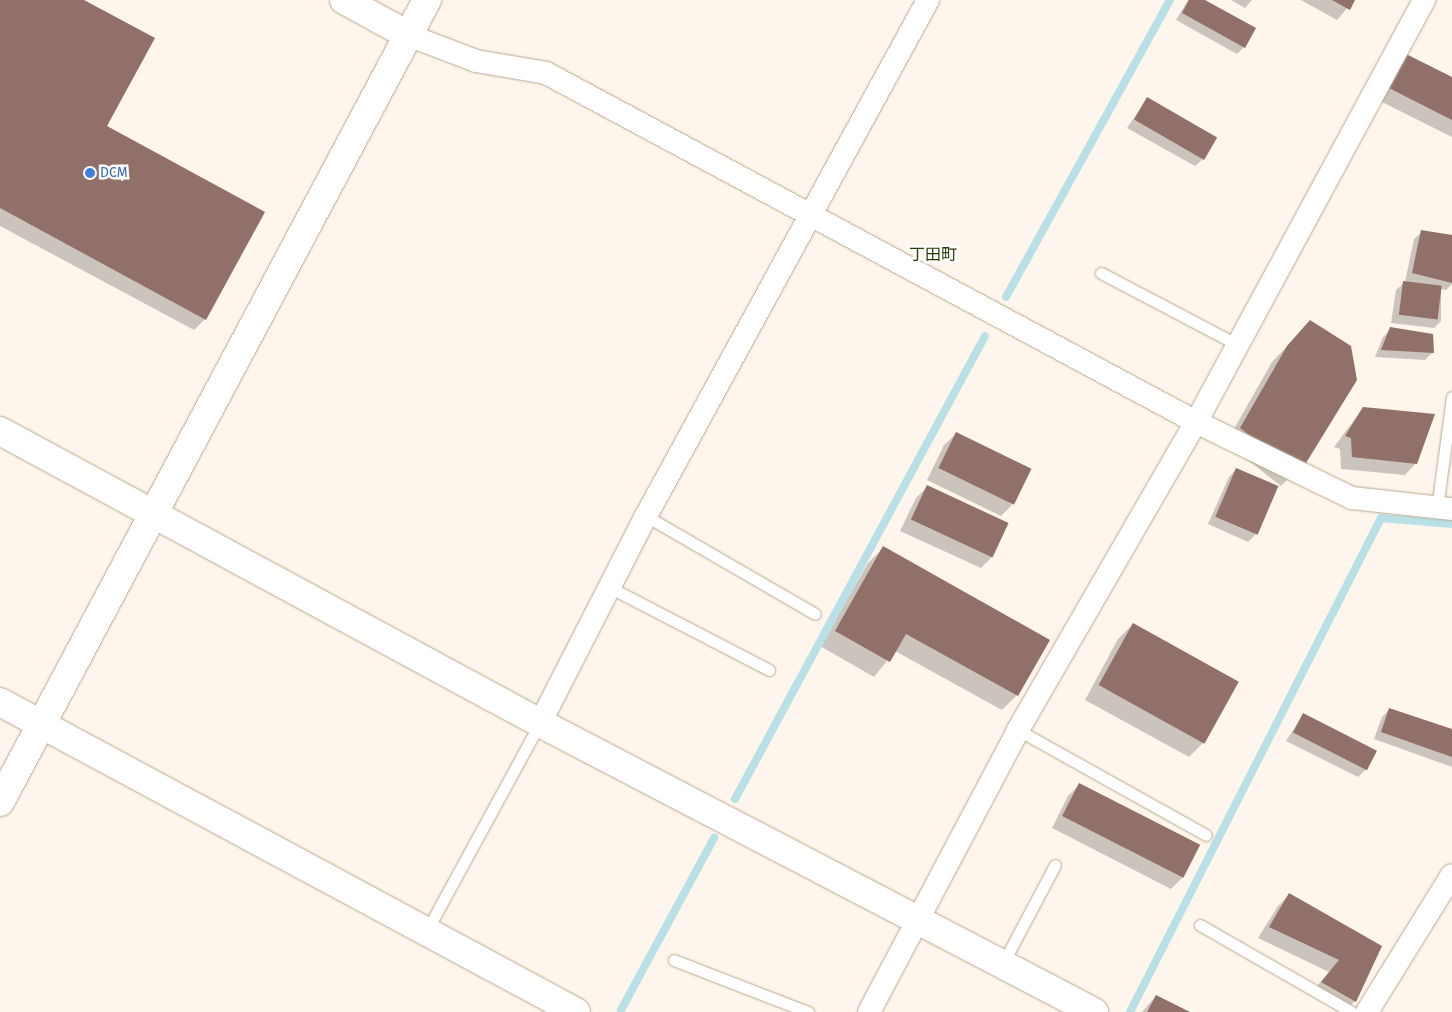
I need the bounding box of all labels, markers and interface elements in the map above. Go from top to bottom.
place label: DCM [100,165,128,181]
marker: DCM [84,167,96,179]
district label: 丁田町 [909,245,957,265]

